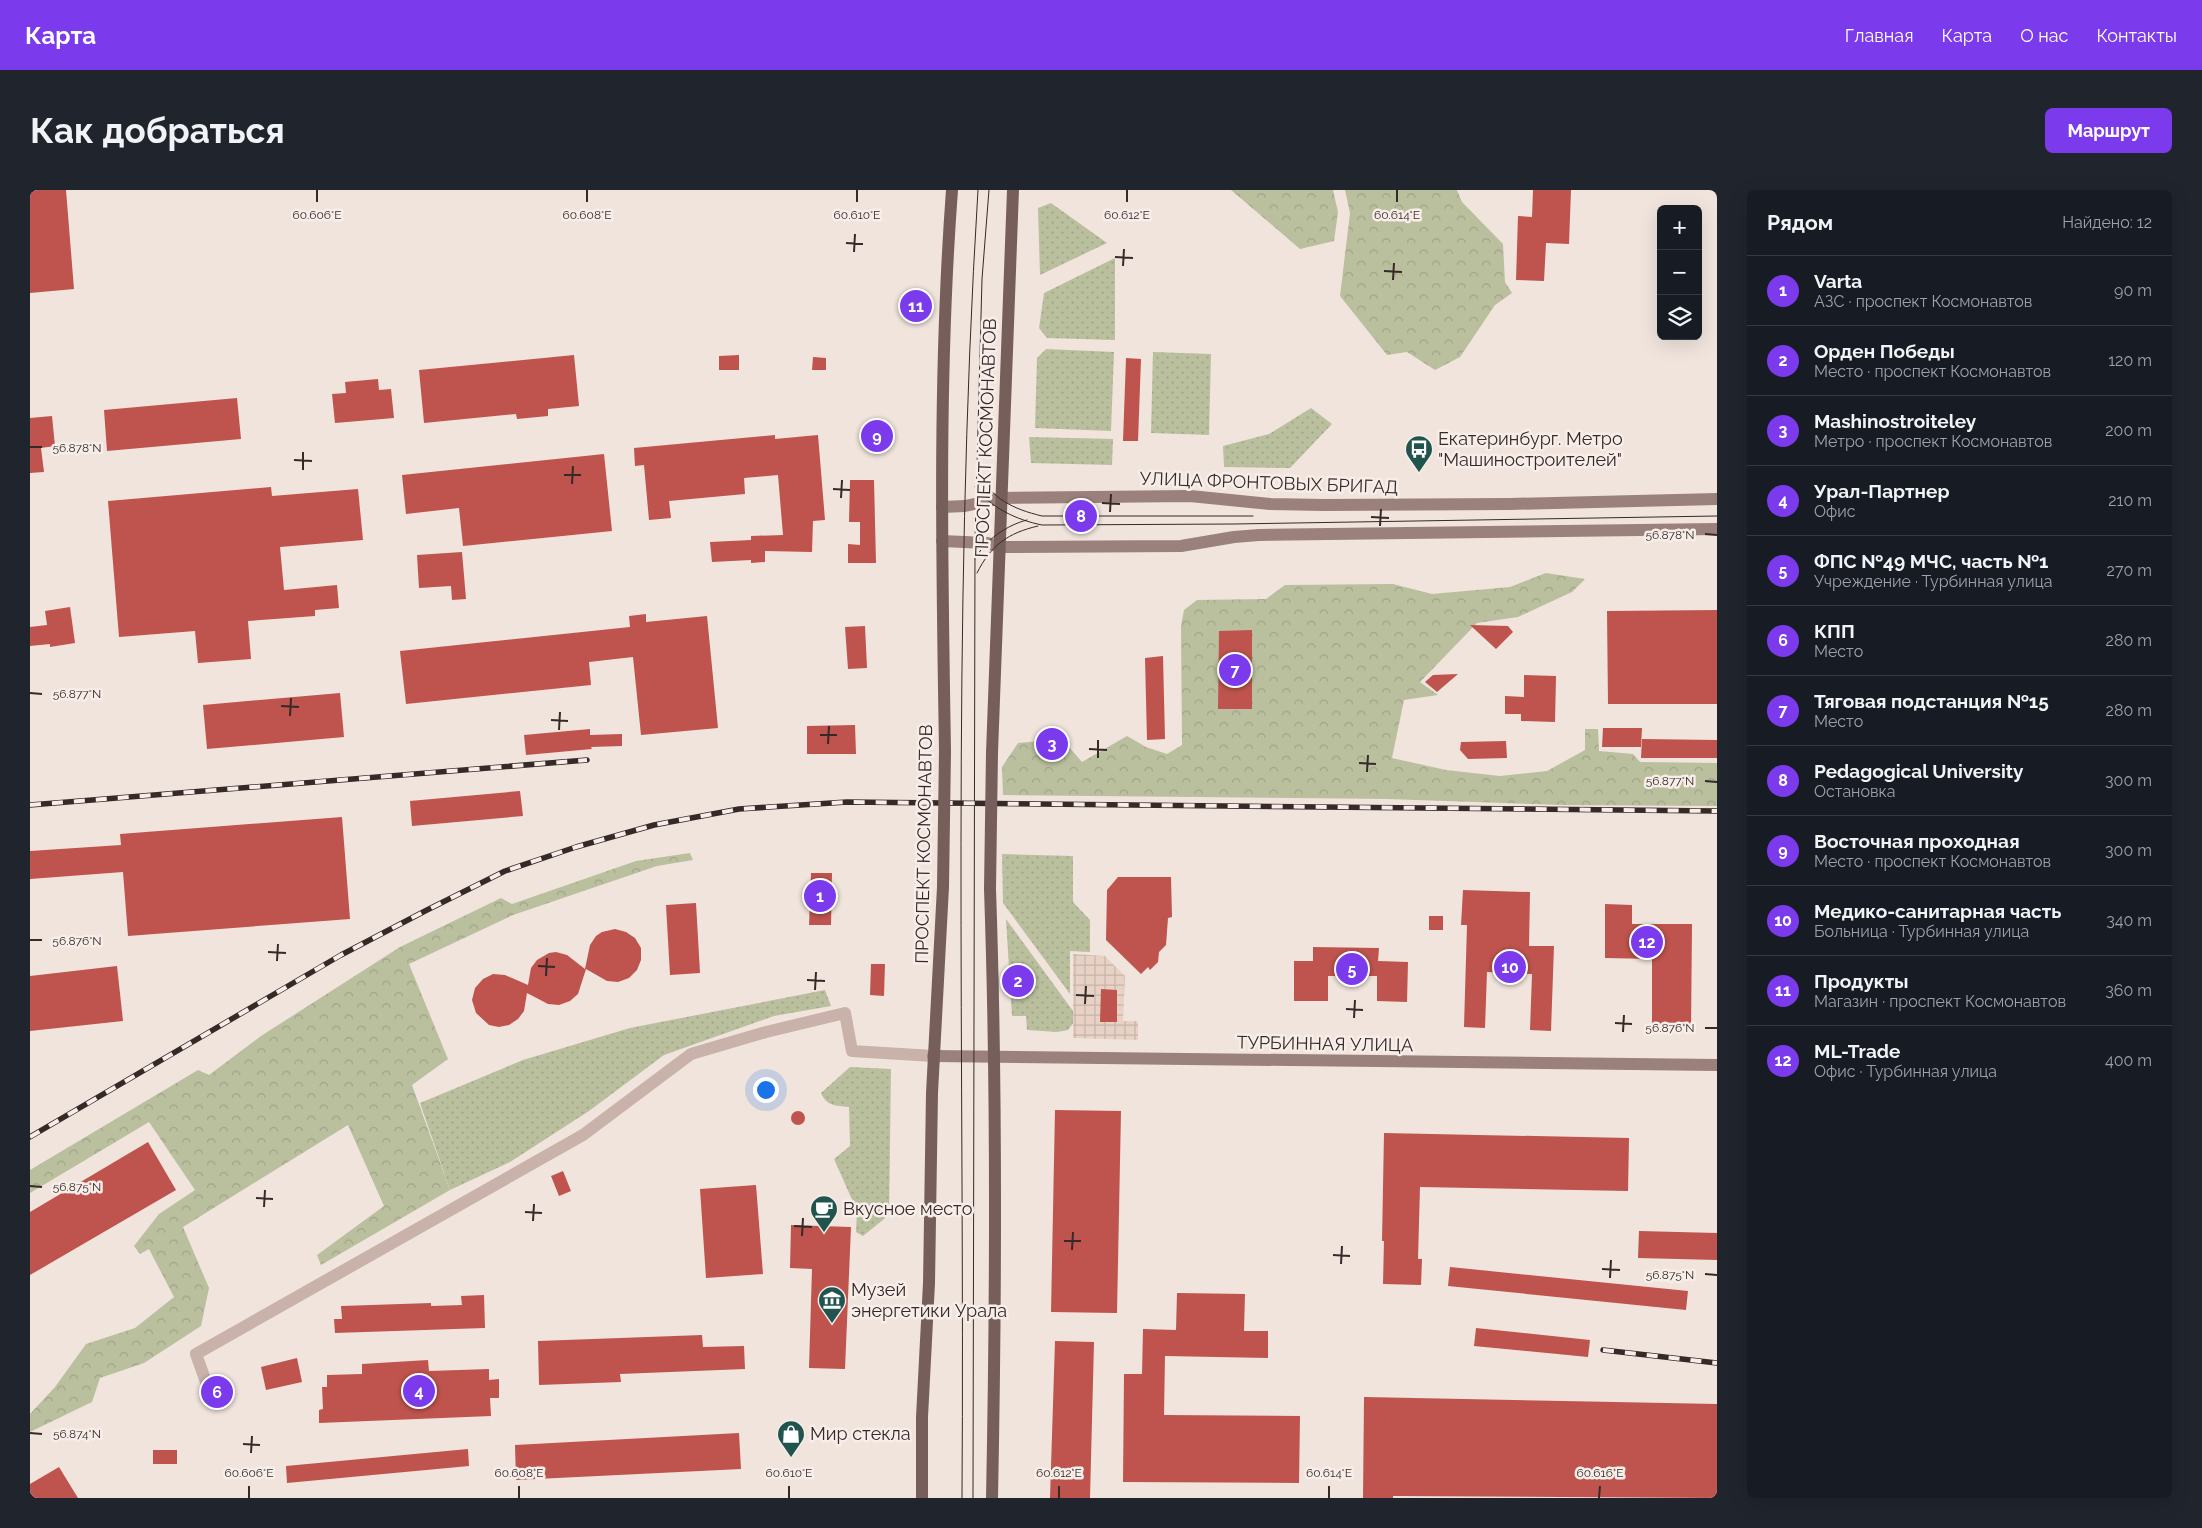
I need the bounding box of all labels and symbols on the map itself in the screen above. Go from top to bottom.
text: 60.606°E [292,208,342,222]
text: 60.608°E [562,208,612,222]
text: 60.610°E [834,208,880,222]
text: 60.612°E [1104,208,1150,222]
text: 60.614°E [1374,208,1420,222]
pin: 11 [900,287,932,325]
street label: ПРОСПЕКТ КОСМОНАВТОВ [971,318,1000,558]
pin: 9 [861,417,893,455]
place label: Екатеринбург. Метро "Машиностроителей" [1438,428,1623,470]
bus stop icon: Екатеринбург. Метро "Машиностроителей" [1404,434,1434,473]
text: 56.878°N [52,441,102,455]
street label: УЛИЦА ФРОНТОВЫХ БРИГАД [1139,467,1399,498]
pin: 8 [1065,497,1097,535]
text: 56.878°N [1645,528,1695,542]
pin: 7 [1219,651,1251,689]
text: 56.877°N [53,687,101,701]
street label: ПРОСПЕКТ КОСМОНАВТОВ [911,724,936,964]
pin: 3 [1036,725,1068,763]
text: 56.877°N [1646,774,1694,788]
pin: 1 [804,877,836,915]
pin: 12 [1631,923,1663,961]
text: 56.876°N [52,934,102,948]
pin: 10 [1494,948,1526,986]
pin: 5 [1336,950,1368,988]
pin: 2 [1002,962,1034,1000]
text: 56.876°N [1645,1021,1695,1035]
street label: ТУРБИННАЯ УЛИЦА [1236,1031,1414,1056]
your location [753,1077,779,1103]
text: 56.875°N [53,1180,101,1194]
cafe icon: Вкусное место [809,1194,839,1233]
place label: Вкусное место [843,1198,973,1219]
text: 56.875°N [1646,1268,1694,1282]
place label: Музей энергетики Урала [851,1279,1007,1321]
museum icon: Музей энергетики Урала [817,1285,847,1324]
pin: 4 [403,1372,435,1410]
pin: 6 [201,1373,233,1411]
shop icon: Мир стекла [776,1419,806,1458]
place label: Мир стекла [810,1423,911,1444]
text: 56.874°N [53,1427,101,1441]
text: 60.606°E [224,1466,274,1480]
text: 60.608°E [494,1466,544,1480]
text: 60.610°E [766,1466,812,1480]
text: 60.612°E [1036,1466,1082,1480]
text: 60.614°E [1306,1466,1352,1480]
text: 60.616°E [1577,1466,1623,1480]

